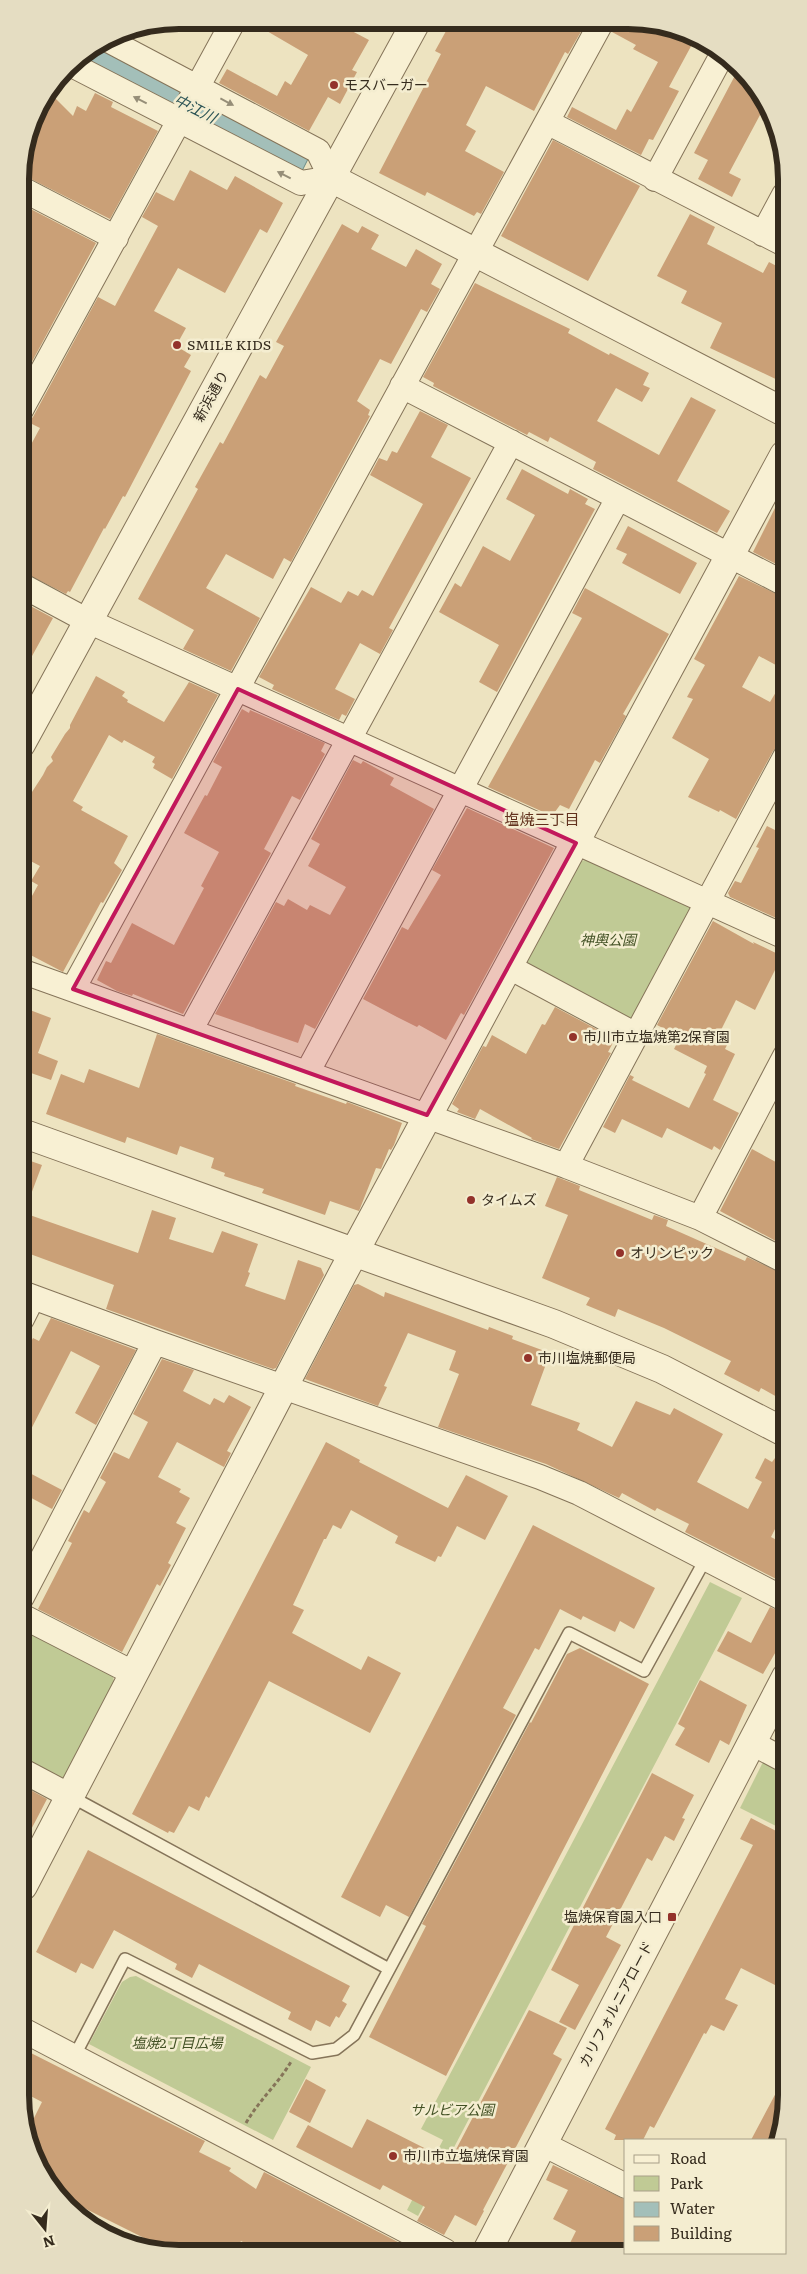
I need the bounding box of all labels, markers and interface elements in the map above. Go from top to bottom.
place label: モスバーガー [344,74,428,94]
marker: モスバーガー [328,79,340,91]
water label: 中江川 [170,87,223,129]
one-way arrow [132,96,147,104]
one-way arrow [220,98,234,106]
one-way arrow [277,170,292,179]
place label: SMILE KIDS [187,334,271,354]
marker: SMILE KIDS [171,339,183,351]
street label: 新浜通り [188,366,232,425]
district label: 塩焼三丁目 [504,807,580,830]
park label: 神輿公園 [580,929,638,949]
place label: 市川市立塩焼第2保育園 [583,1026,730,1046]
marker: 市川市立塩焼第2保育園 [567,1031,579,1043]
place label: タイムズ [481,1189,537,1209]
marker: タイムズ [465,1194,477,1206]
place label: オリンピック [630,1242,714,1262]
marker: オリンピック [614,1247,626,1259]
place label: 市川塩焼郵便局 [538,1347,636,1367]
marker: 市川塩焼郵便局 [522,1352,534,1364]
place label: 塩焼保育園入口 [564,1906,662,1926]
marker: 塩焼保育園入口 [666,1911,678,1923]
street label: カリフォルニアロード [573,1937,657,2070]
park label: 塩焼2丁目広場 [131,2032,225,2052]
park label: サルビア公園 [410,2099,496,2119]
legend [624,2139,787,2254]
place label: 市川市立塩焼保育園 [403,2145,529,2165]
text: Road [670,2146,706,2169]
marker: 市川市立塩焼保育園 [387,2150,399,2162]
text: Park [670,2171,704,2194]
text: Water [670,2196,715,2219]
north arrow [20,2204,70,2254]
text: Building [670,2221,732,2244]
text: N [40,2231,58,2254]

